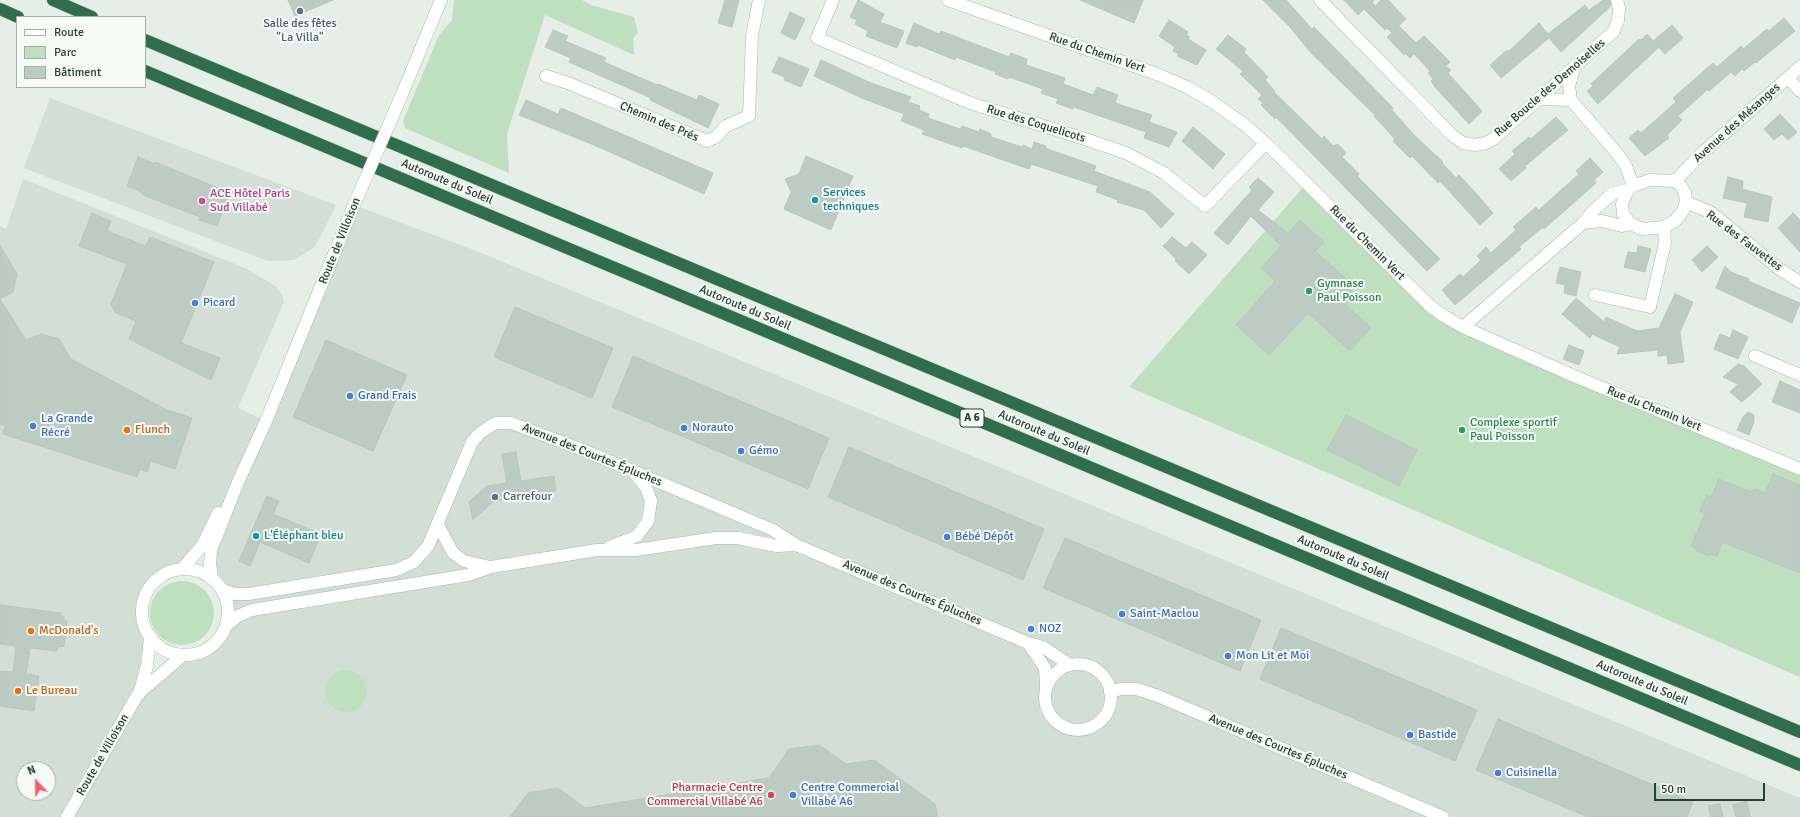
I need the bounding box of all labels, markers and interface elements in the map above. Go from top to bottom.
marker: Salle des fêtes "La Villa" [295,6,305,16]
legend [16,16,146,88]
place label: Salle des fêtes "La Villa" [263,17,337,45]
text: Route [54,25,84,40]
street label: Rue du Chemin Vert [1047,30,1147,76]
street label: Rue Boucle des Demoiselles [1492,36,1608,140]
text: Parc [54,45,76,60]
text: Bâtiment [54,65,101,80]
street label: Avenue des Mésanges [1691,80,1783,166]
street label: Chemin des Prés [617,99,701,145]
street label: Rue des Coquelicots [985,102,1087,146]
street label: Autoroute du Soleil [399,156,495,208]
place label: Services techniques [823,186,879,214]
place label: ACE Hôtel Paris Sud Villabé [210,187,290,215]
marker: Services techniques [810,195,820,205]
marker: ACE Hôtel Paris Sud Villabé [197,196,207,206]
street label: Route de Villoison [316,196,364,286]
street label: Rue du Chemin Vert [1326,202,1408,284]
street label: Rue des Fauvettes [1703,208,1785,274]
place label: Gymnase Paul Poisson [1317,277,1382,305]
street label: Autoroute du Soleil [697,282,793,334]
marker: Gymnase Paul Poisson [1304,286,1314,296]
place label: Picard [203,296,235,310]
marker: Picard [190,298,200,308]
street label: Rue du Chemin Vert [1605,383,1703,435]
place label: Grand Frais [358,389,417,403]
marker: Grand Frais [345,391,355,401]
street label: Autoroute du Soleil [996,407,1092,459]
road number: A 6 [960,409,984,427]
place label: La Grande Récré [41,412,93,440]
place label: Complexe sportif Paul Poisson [1470,416,1557,444]
street label: Avenue des Courtes Épluches [520,420,664,490]
marker: La Grande Récré [28,421,38,431]
place label: Norauto [692,421,734,435]
place label: Flunch [135,423,170,437]
marker: Norauto [679,423,689,433]
marker: Flunch [122,425,132,435]
marker: Complexe sportif Paul Poisson [1457,425,1467,435]
place label: Gémo [749,444,779,458]
marker: Gémo [736,446,746,456]
place label: Carrefour [503,490,552,504]
marker: Carrefour [490,492,500,502]
place label: L'Éléphant bleu [264,529,343,543]
place label: Bébé Dépôt [955,530,1014,544]
marker: L'Éléphant bleu [251,531,261,541]
marker: Bébé Dépôt [942,532,952,542]
street label: Autoroute du Soleil [1295,532,1391,584]
street label: Avenue des Courtes Épluches [840,557,984,629]
place label: Saint-Maclou [1130,607,1199,621]
marker: Saint-Maclou [1117,609,1127,619]
place label: NOZ [1039,622,1062,636]
place label: McDonald's [39,624,99,638]
marker: NOZ [1026,624,1036,634]
marker: McDonald's [26,626,36,636]
place label: Mon Lit et Moi [1236,649,1309,663]
marker: Mon Lit et Moi [1223,651,1233,661]
street label: Autoroute du Soleil [1594,657,1690,709]
place label: Le Bureau [26,684,77,698]
marker: Le Bureau [13,686,23,696]
street label: Avenue des Courtes Épluches [1206,711,1350,783]
street label: Route de Villoison [74,712,132,798]
place label: Bastide [1418,728,1457,742]
marker: Bastide [1405,730,1415,740]
north arrow [16,761,56,801]
text: N [25,763,38,778]
place label: Cuisinella [1506,766,1557,780]
marker: Cuisinella [1493,768,1503,778]
scale bar [1656,775,1767,801]
place label: Pharmacie Centre Commercial Villabé A6 [647,781,763,809]
place label: Centre Commercial Villabé A6 [801,781,899,809]
text: 50 m [1661,782,1686,797]
marker: Pharmacie Centre Commercial Villabé A6 [766,790,776,800]
marker: Centre Commercial Villabé A6 [788,790,798,800]

